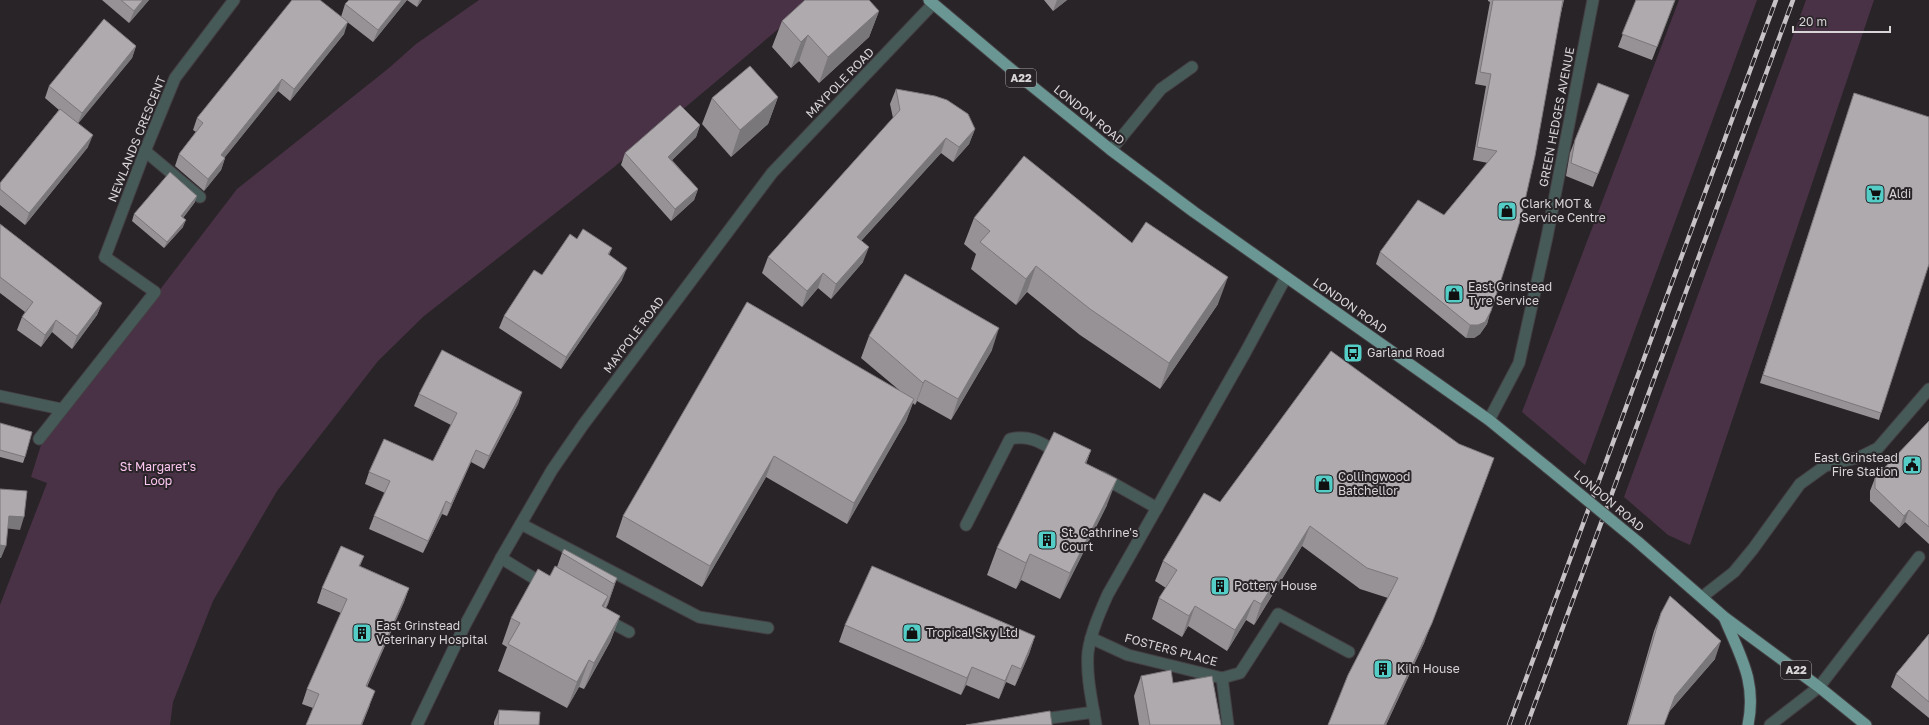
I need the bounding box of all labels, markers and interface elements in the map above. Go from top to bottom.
scale bar [1793,8,1890,34]
text: 20 m [1799,14,1827,29]
street label: MAYPOLE ROAD [802,44,877,121]
street label: GREEN HEDGES AVENUE [1536,46,1577,188]
road number: A22 [1006,69,1036,87]
street label: NEWLANDS CRESCENT [104,73,169,204]
street label: LONDON ROAD [1051,81,1128,148]
supermarket icon: Aldi [1864,183,1886,205]
place label: Aldi [1889,186,1911,201]
place label: Clark MOT & Service Centre [1521,196,1606,225]
shop icon: Clark MOT & Service Centre [1496,200,1518,222]
street label: LONDON ROAD [1310,274,1390,337]
place label: East Grinstead Tyre Service [1468,279,1552,308]
shop icon: East Grinstead Tyre Service [1443,283,1465,305]
street label: MAYPOLE ROAD [600,293,667,376]
bus stop icon: Garland Road [1342,342,1364,364]
place label: Garland Road [1367,345,1445,360]
place label: East Grinstead Fire Station [1814,450,1898,479]
public building icon: East Grinstead Fire Station [1901,454,1923,476]
park label: St Margaret's Loop [120,459,196,488]
street label: LONDON ROAD [1571,467,1647,534]
place label: Collingwood Batchellor [1338,469,1410,498]
shop icon: Collingwood Batchellor [1313,473,1335,495]
place label: St. Cathrine's Court [1061,525,1138,554]
building icon: St. Cathrine's Court [1036,529,1058,551]
building icon: Pottery House [1209,575,1231,597]
place label: Pottery House [1234,578,1317,593]
place label: East Grinstead Veterinary Hospital [376,618,488,647]
building icon: East Grinstead Veterinary Hospital [351,622,373,644]
shop icon: Tropical Sky Ltd [901,622,923,644]
place label: Tropical Sky Ltd [926,625,1018,640]
street label: FOSTERS PLACE [1123,630,1219,669]
building icon: Kiln House [1372,658,1394,680]
place label: Kiln House [1397,661,1460,676]
road number: A22 [1781,661,1811,679]

